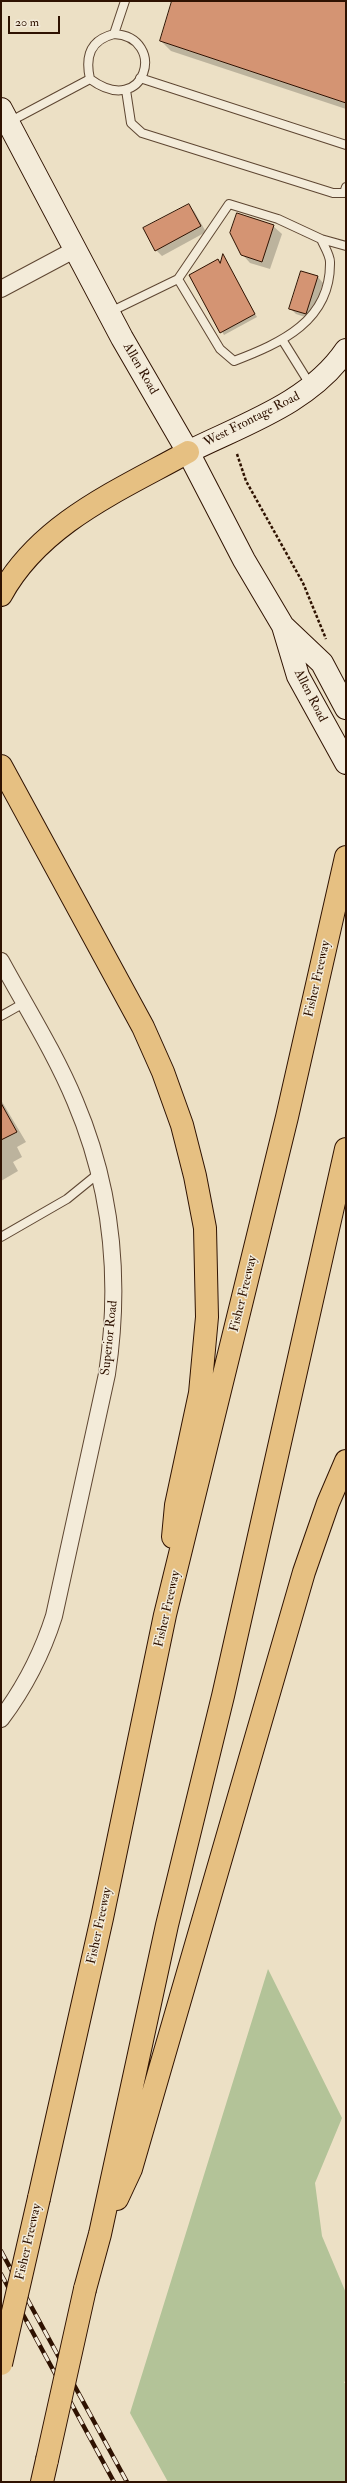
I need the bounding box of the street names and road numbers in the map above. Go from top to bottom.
street label: Allen Road [119,340,161,398]
street label: West Frontage Road [201,389,303,451]
street label: Allen Road [290,667,330,725]
street label: Fisher Freeway [302,939,334,1019]
street label: Fisher Freeway [227,1254,261,1334]
street label: Superior Road [98,1300,122,1376]
street label: Fisher Freeway [152,1569,184,1649]
street label: Fisher Freeway [84,1886,116,1966]
street label: Fisher Freeway [13,2202,45,2282]

